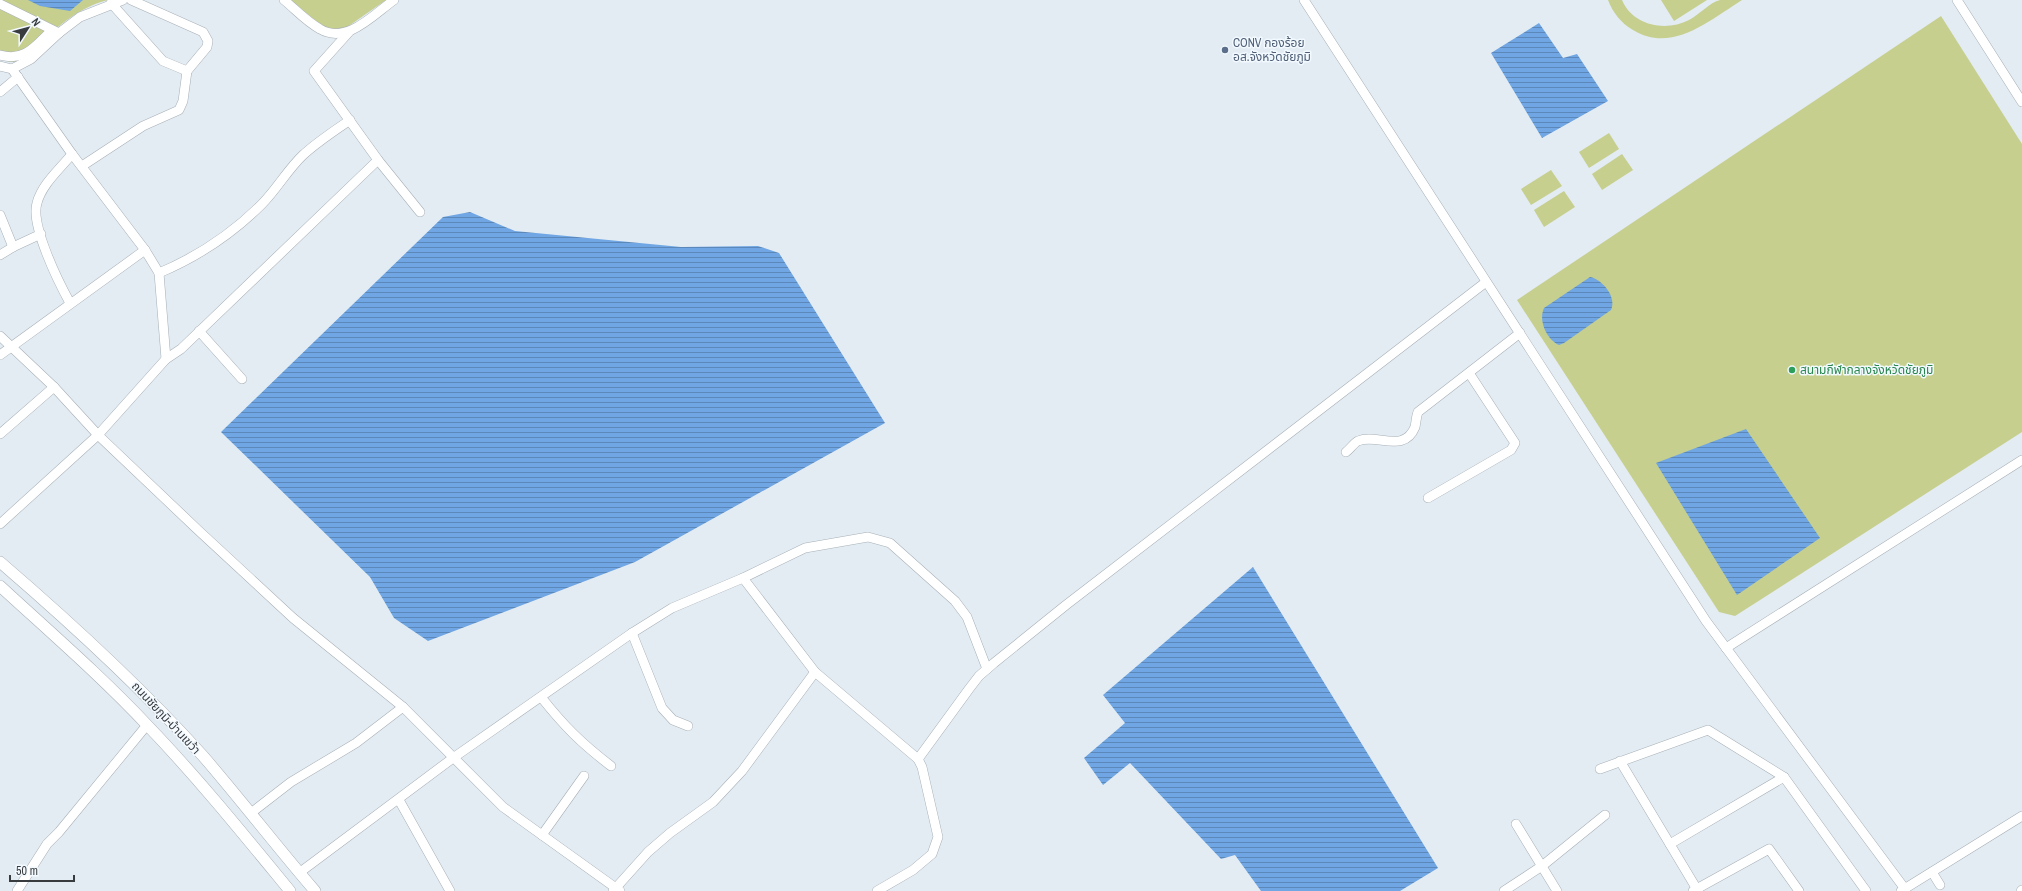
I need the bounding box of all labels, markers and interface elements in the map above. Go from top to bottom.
north arrow [8,8,48,48]
text: N [29,15,44,29]
place label: CONV กองร้อย อส.จังหวัดชัยภูมิ [1233,35,1311,65]
marker: CONV กองร้อย อส.จังหวัดชัยภูมิ [1220,45,1230,55]
place label: สนามกีฬากลางจังหวัดชัยภูมิ [1800,362,1933,378]
marker: สนามกีฬากลางจังหวัดชัยภูมิ [1787,365,1797,375]
street label: ถนนชัยภูมิ-บ้านเขว้า [128,678,204,758]
scale bar [10,857,74,883]
text: 50 m [16,863,38,879]

